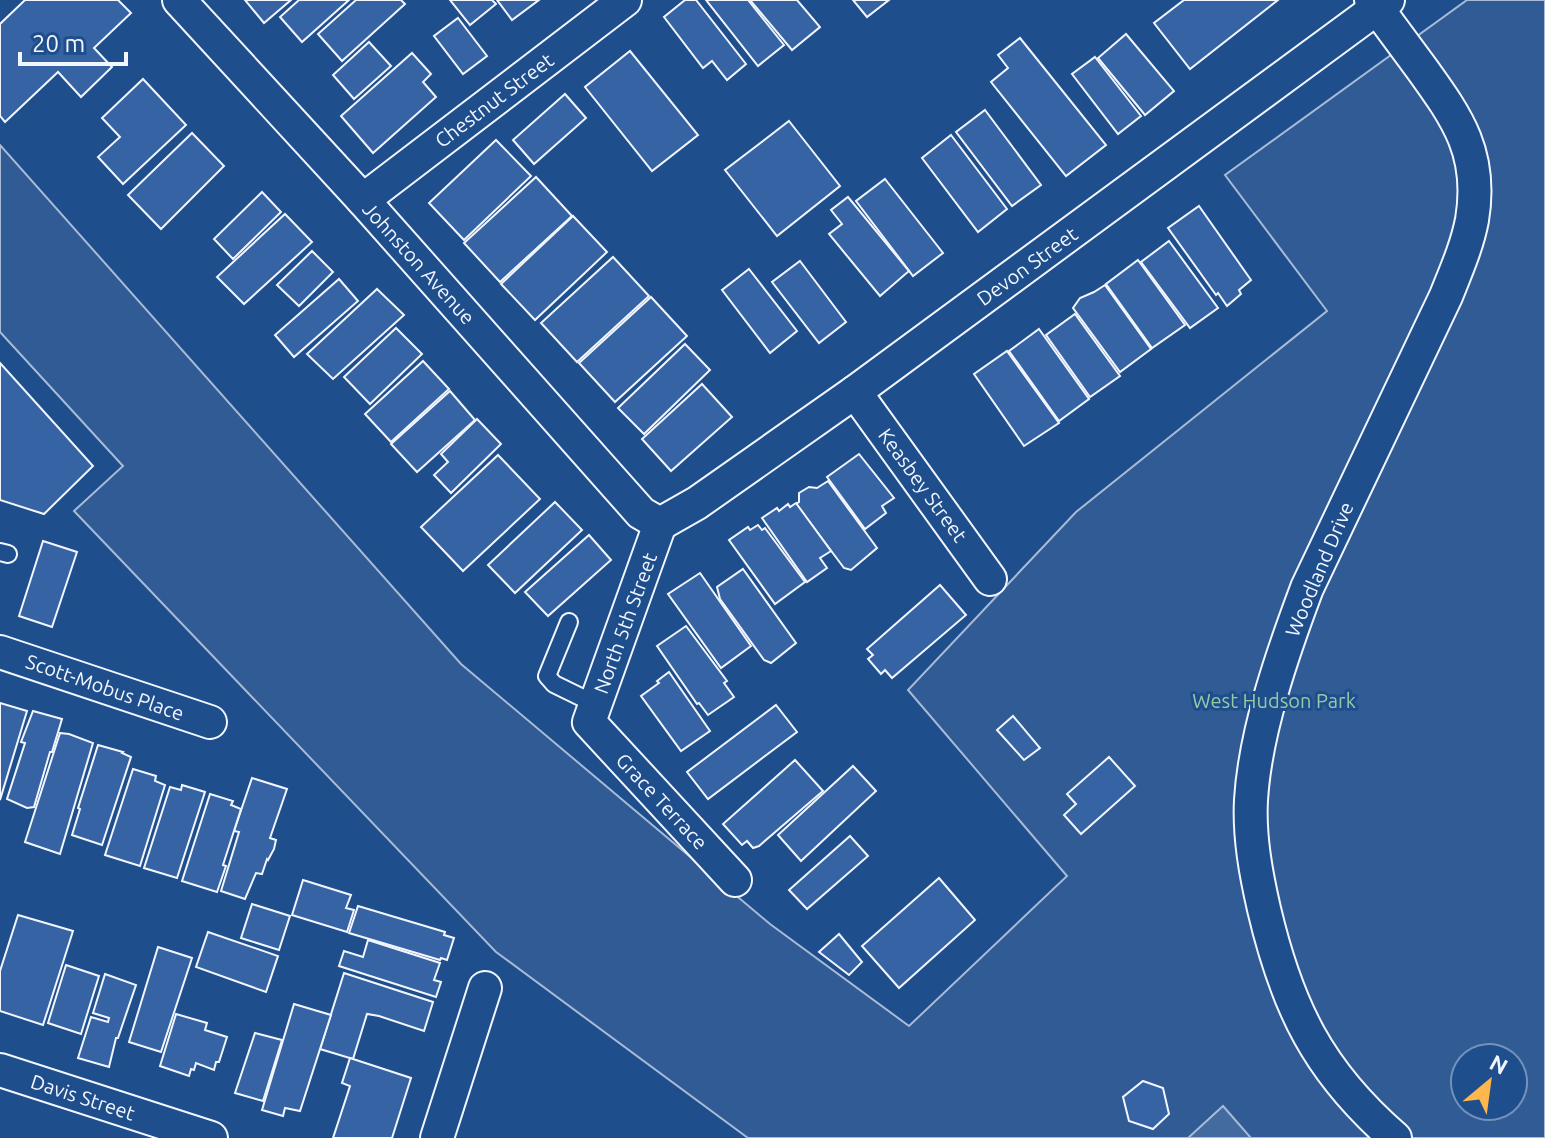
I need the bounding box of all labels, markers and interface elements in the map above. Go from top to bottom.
scale bar [20,16,126,66]
text: 20 m [32,30,85,57]
street label: Chestnut Street [430,48,558,152]
street label: Johnston Avenue [358,197,480,329]
street label: Devon Street [972,222,1082,310]
street label: Keasbey Street [874,424,972,546]
street label: Woodland Drive [1280,498,1358,640]
street label: North 5th Street [589,549,661,697]
street label: Scott-Mobus Place [23,649,187,725]
park label: West Hudson Park [1192,689,1356,712]
street label: Grace Terrace [612,748,712,854]
north arrow [1449,1042,1529,1122]
text: N [1486,1049,1512,1079]
street label: Davis Street [28,1069,138,1125]

